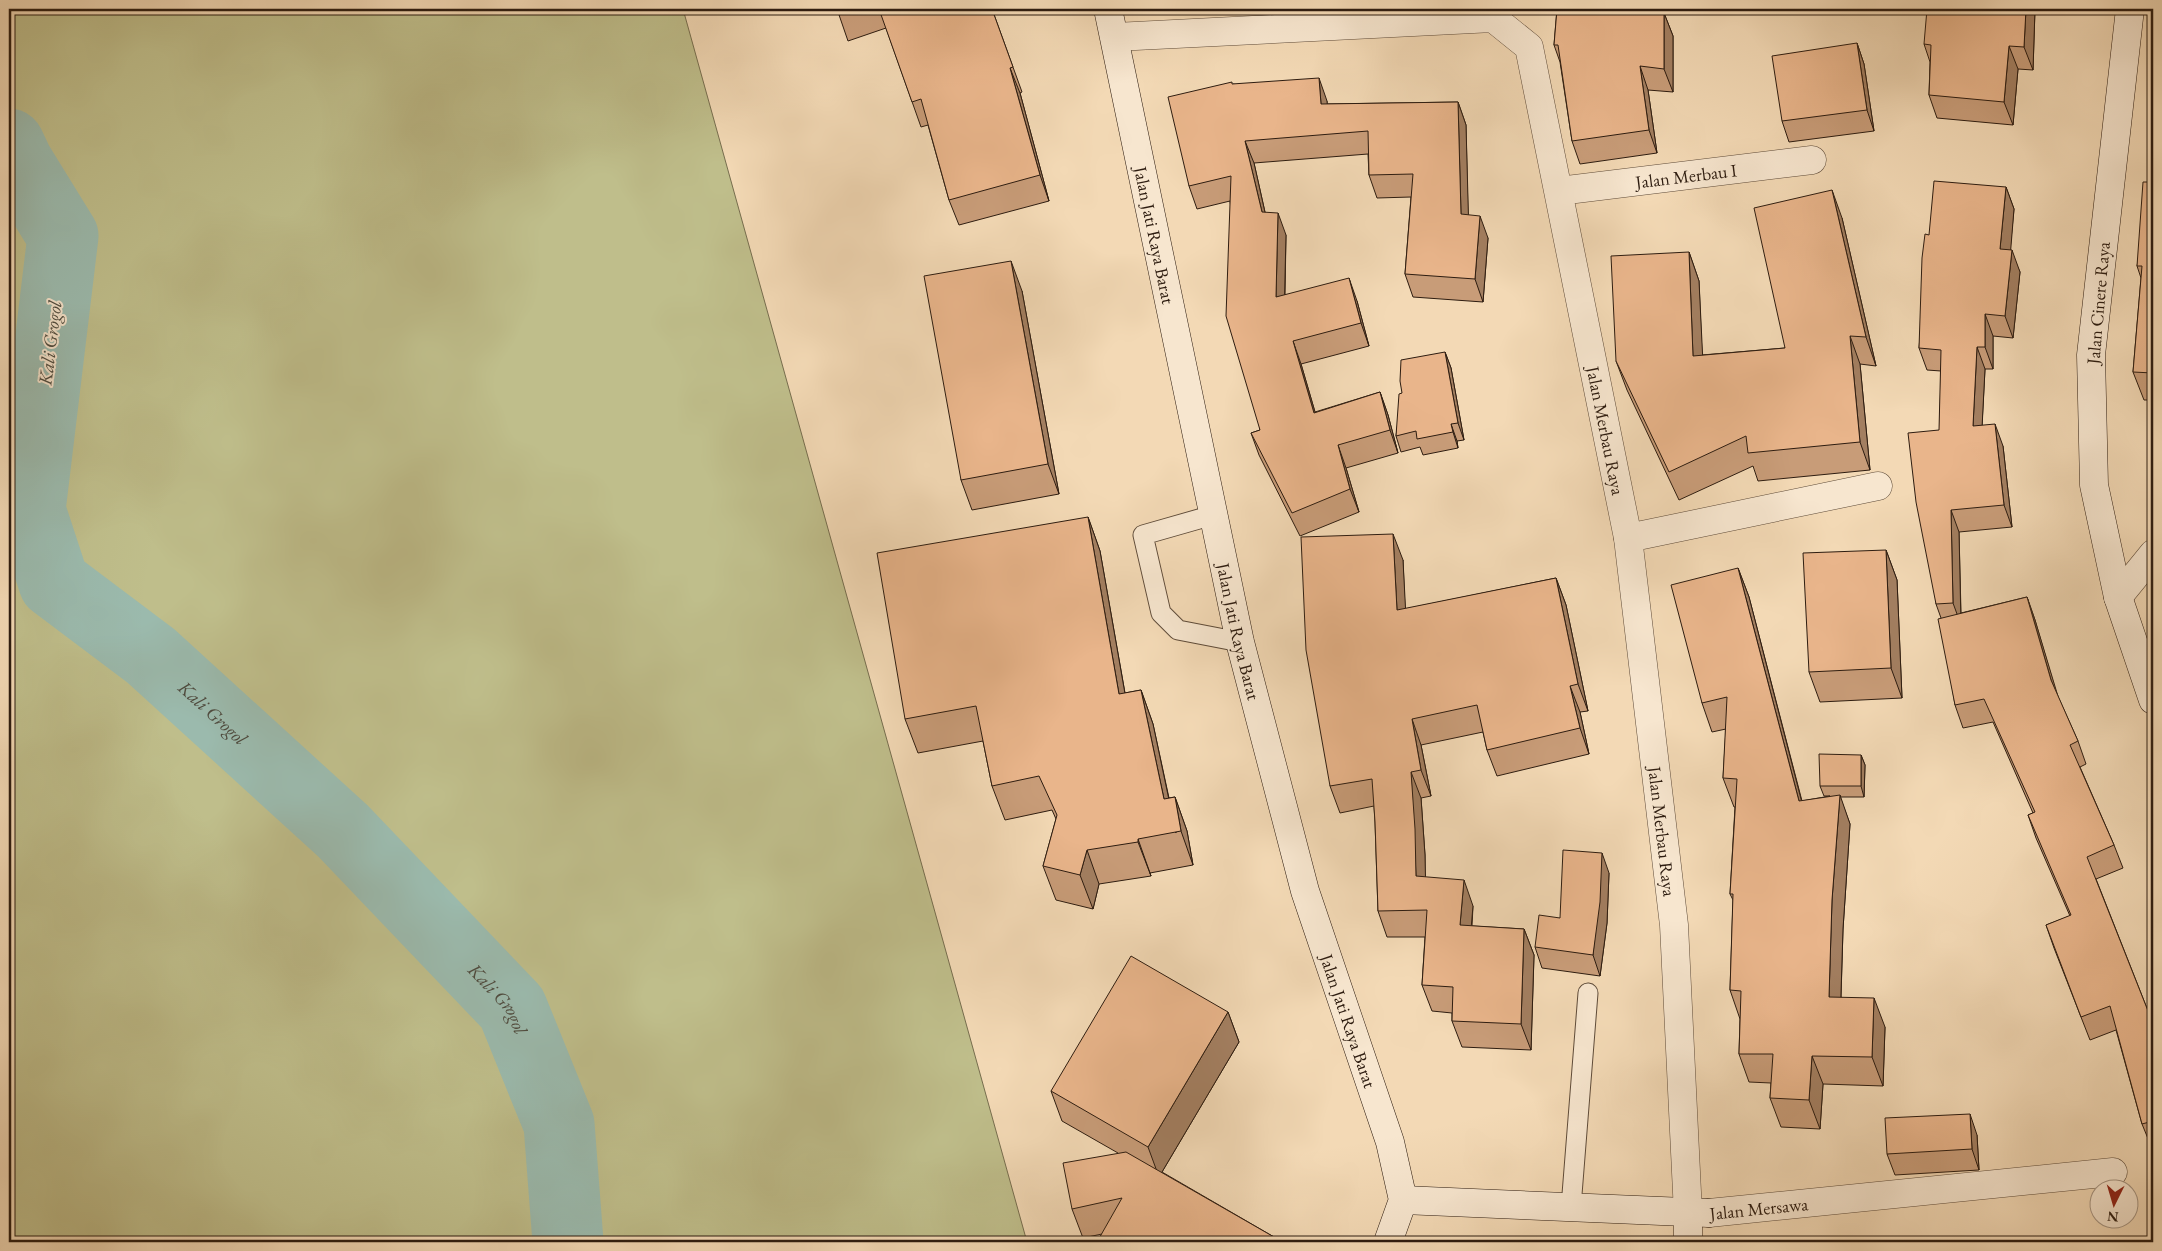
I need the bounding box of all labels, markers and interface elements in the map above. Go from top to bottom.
street label: Jalan Merbau I [1632,158,1738,193]
street label: Jalan Jati Raya Barat [1129,162,1181,306]
street label: Jalan Cinere Raya [2081,240,2115,367]
water label: Kali Grogol [32,299,68,388]
street label: Jalan Merbau Raya [1582,362,1631,498]
street label: Jalan Jati Raya Barat [1212,559,1266,703]
water label: Kali Grogol [173,674,253,751]
street label: Jalan Merbau Raya [1643,763,1682,898]
street label: Jalan Jati Raya Barat [1315,949,1382,1091]
water label: Kali Grogol [462,957,534,1038]
north arrow [2090,1178,2140,1228]
street label: Jalan Mersawa [1706,1191,1810,1225]
text: N [2106,1207,2119,1226]

